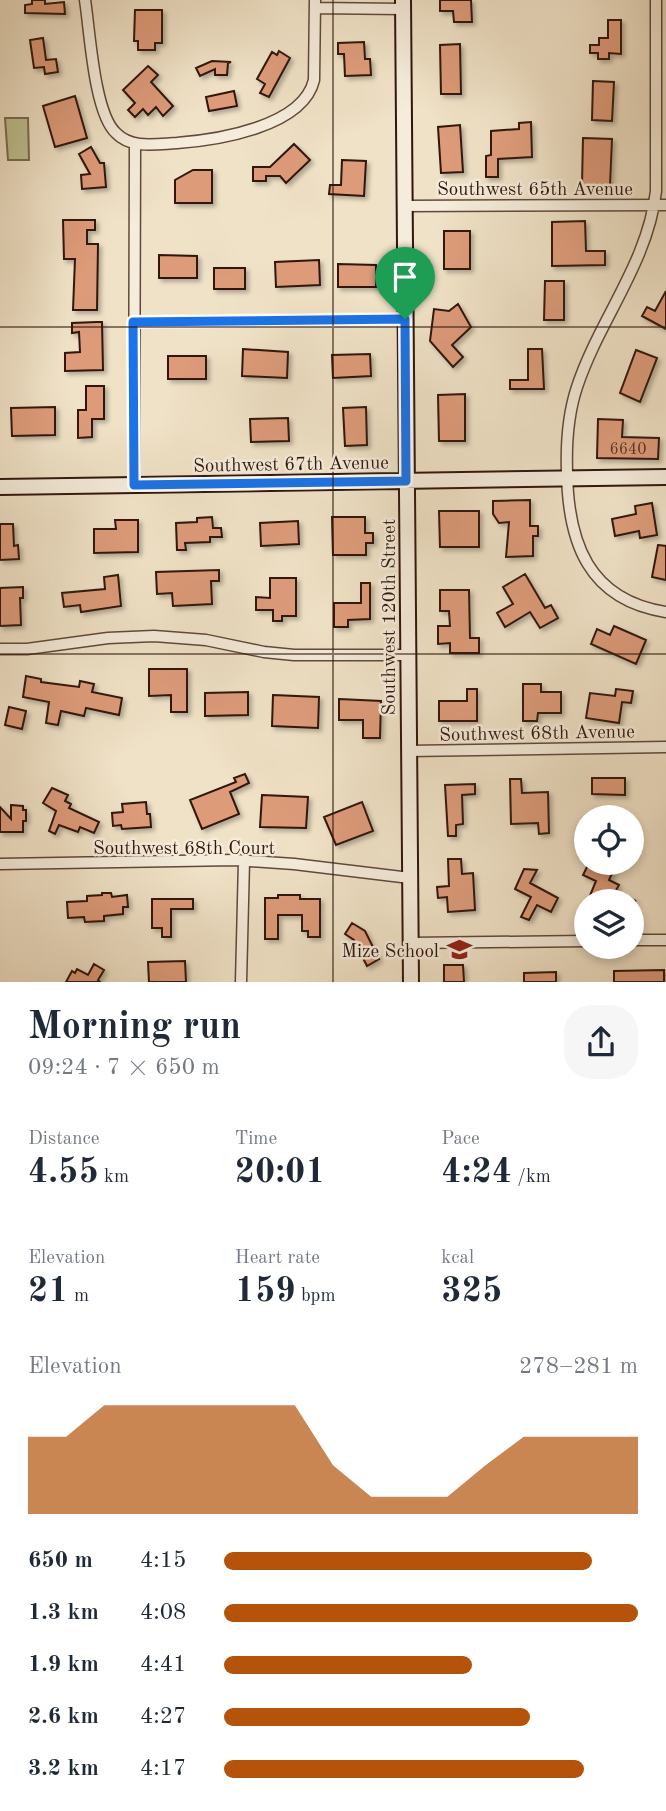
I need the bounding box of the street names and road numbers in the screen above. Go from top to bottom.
street label: Southwest 65th Avenue [437,181,633,200]
street label: Southwest 67th Avenue [193,454,389,477]
street label: Southwest 120th Street [381,519,400,715]
street label: Southwest 68th Avenue [439,723,635,746]
street label: Southwest 68th Court [93,840,275,859]

